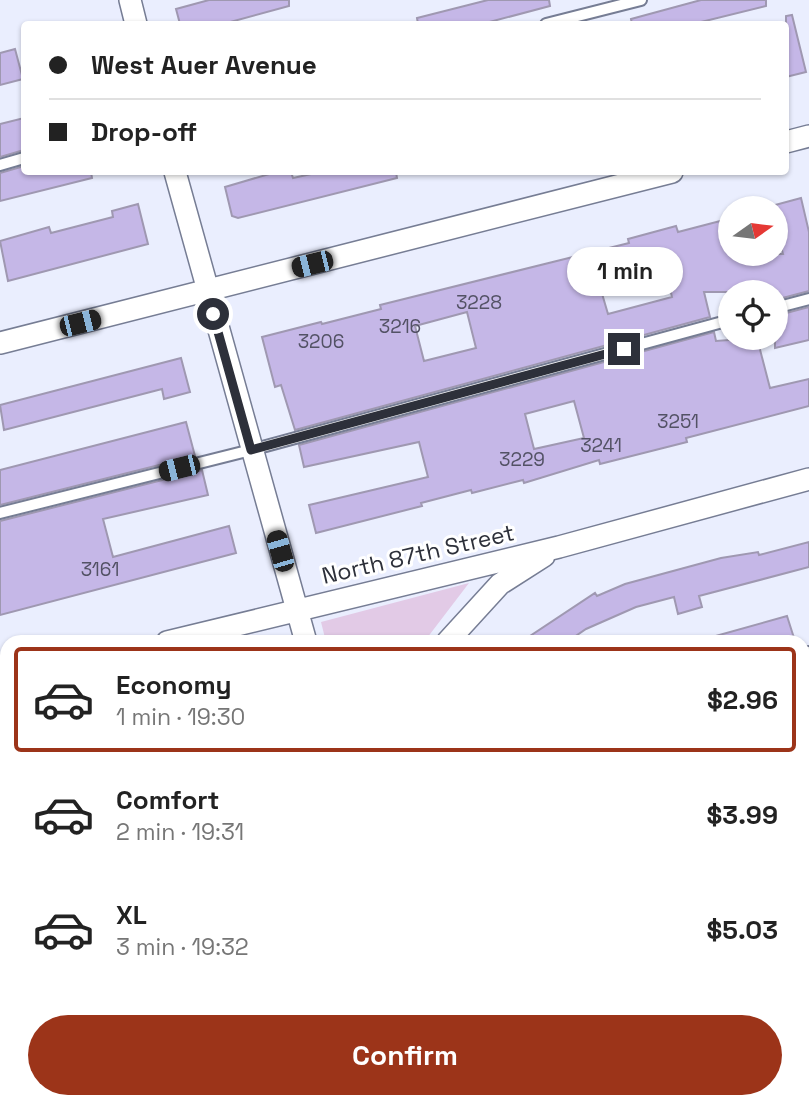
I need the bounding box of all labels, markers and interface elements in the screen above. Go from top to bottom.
text: West Auer Avenue [91,48,317,82]
text: Drop-off [91,115,197,149]
north arrow [718,196,788,266]
map controls [718,196,788,350]
callout: 1 min [566,247,682,296]
car [290,249,335,279]
text: 1 min [597,256,653,286]
button: locate [718,280,788,350]
house number: 3228 [456,290,502,315]
route start [197,298,229,330]
car [58,308,103,338]
house number: 3216 [379,314,421,339]
house number: 3206 [298,329,344,354]
route end [608,333,640,365]
house number: 3251 [657,409,699,434]
house number: 3241 [580,433,622,458]
house number: 3229 [499,447,545,472]
car [157,453,202,483]
street label: North 87th Street [319,517,517,591]
car [265,528,296,574]
house number: 3161 [81,557,119,582]
icon: car [32,668,95,731]
text: Economy [116,668,232,702]
text: $2.96 [707,683,778,717]
text: 1 min · 19:30 [116,702,245,732]
icon: car [32,783,95,846]
text: Comfort [116,783,219,817]
text: $3.99 [707,798,778,832]
text: 2 min · 19:31 [116,817,244,847]
icon: car [32,898,95,961]
text: XL [116,898,147,932]
text: $5.03 [707,913,778,947]
text: 3 min · 19:32 [116,932,249,962]
button: Confirm [28,1015,782,1095]

